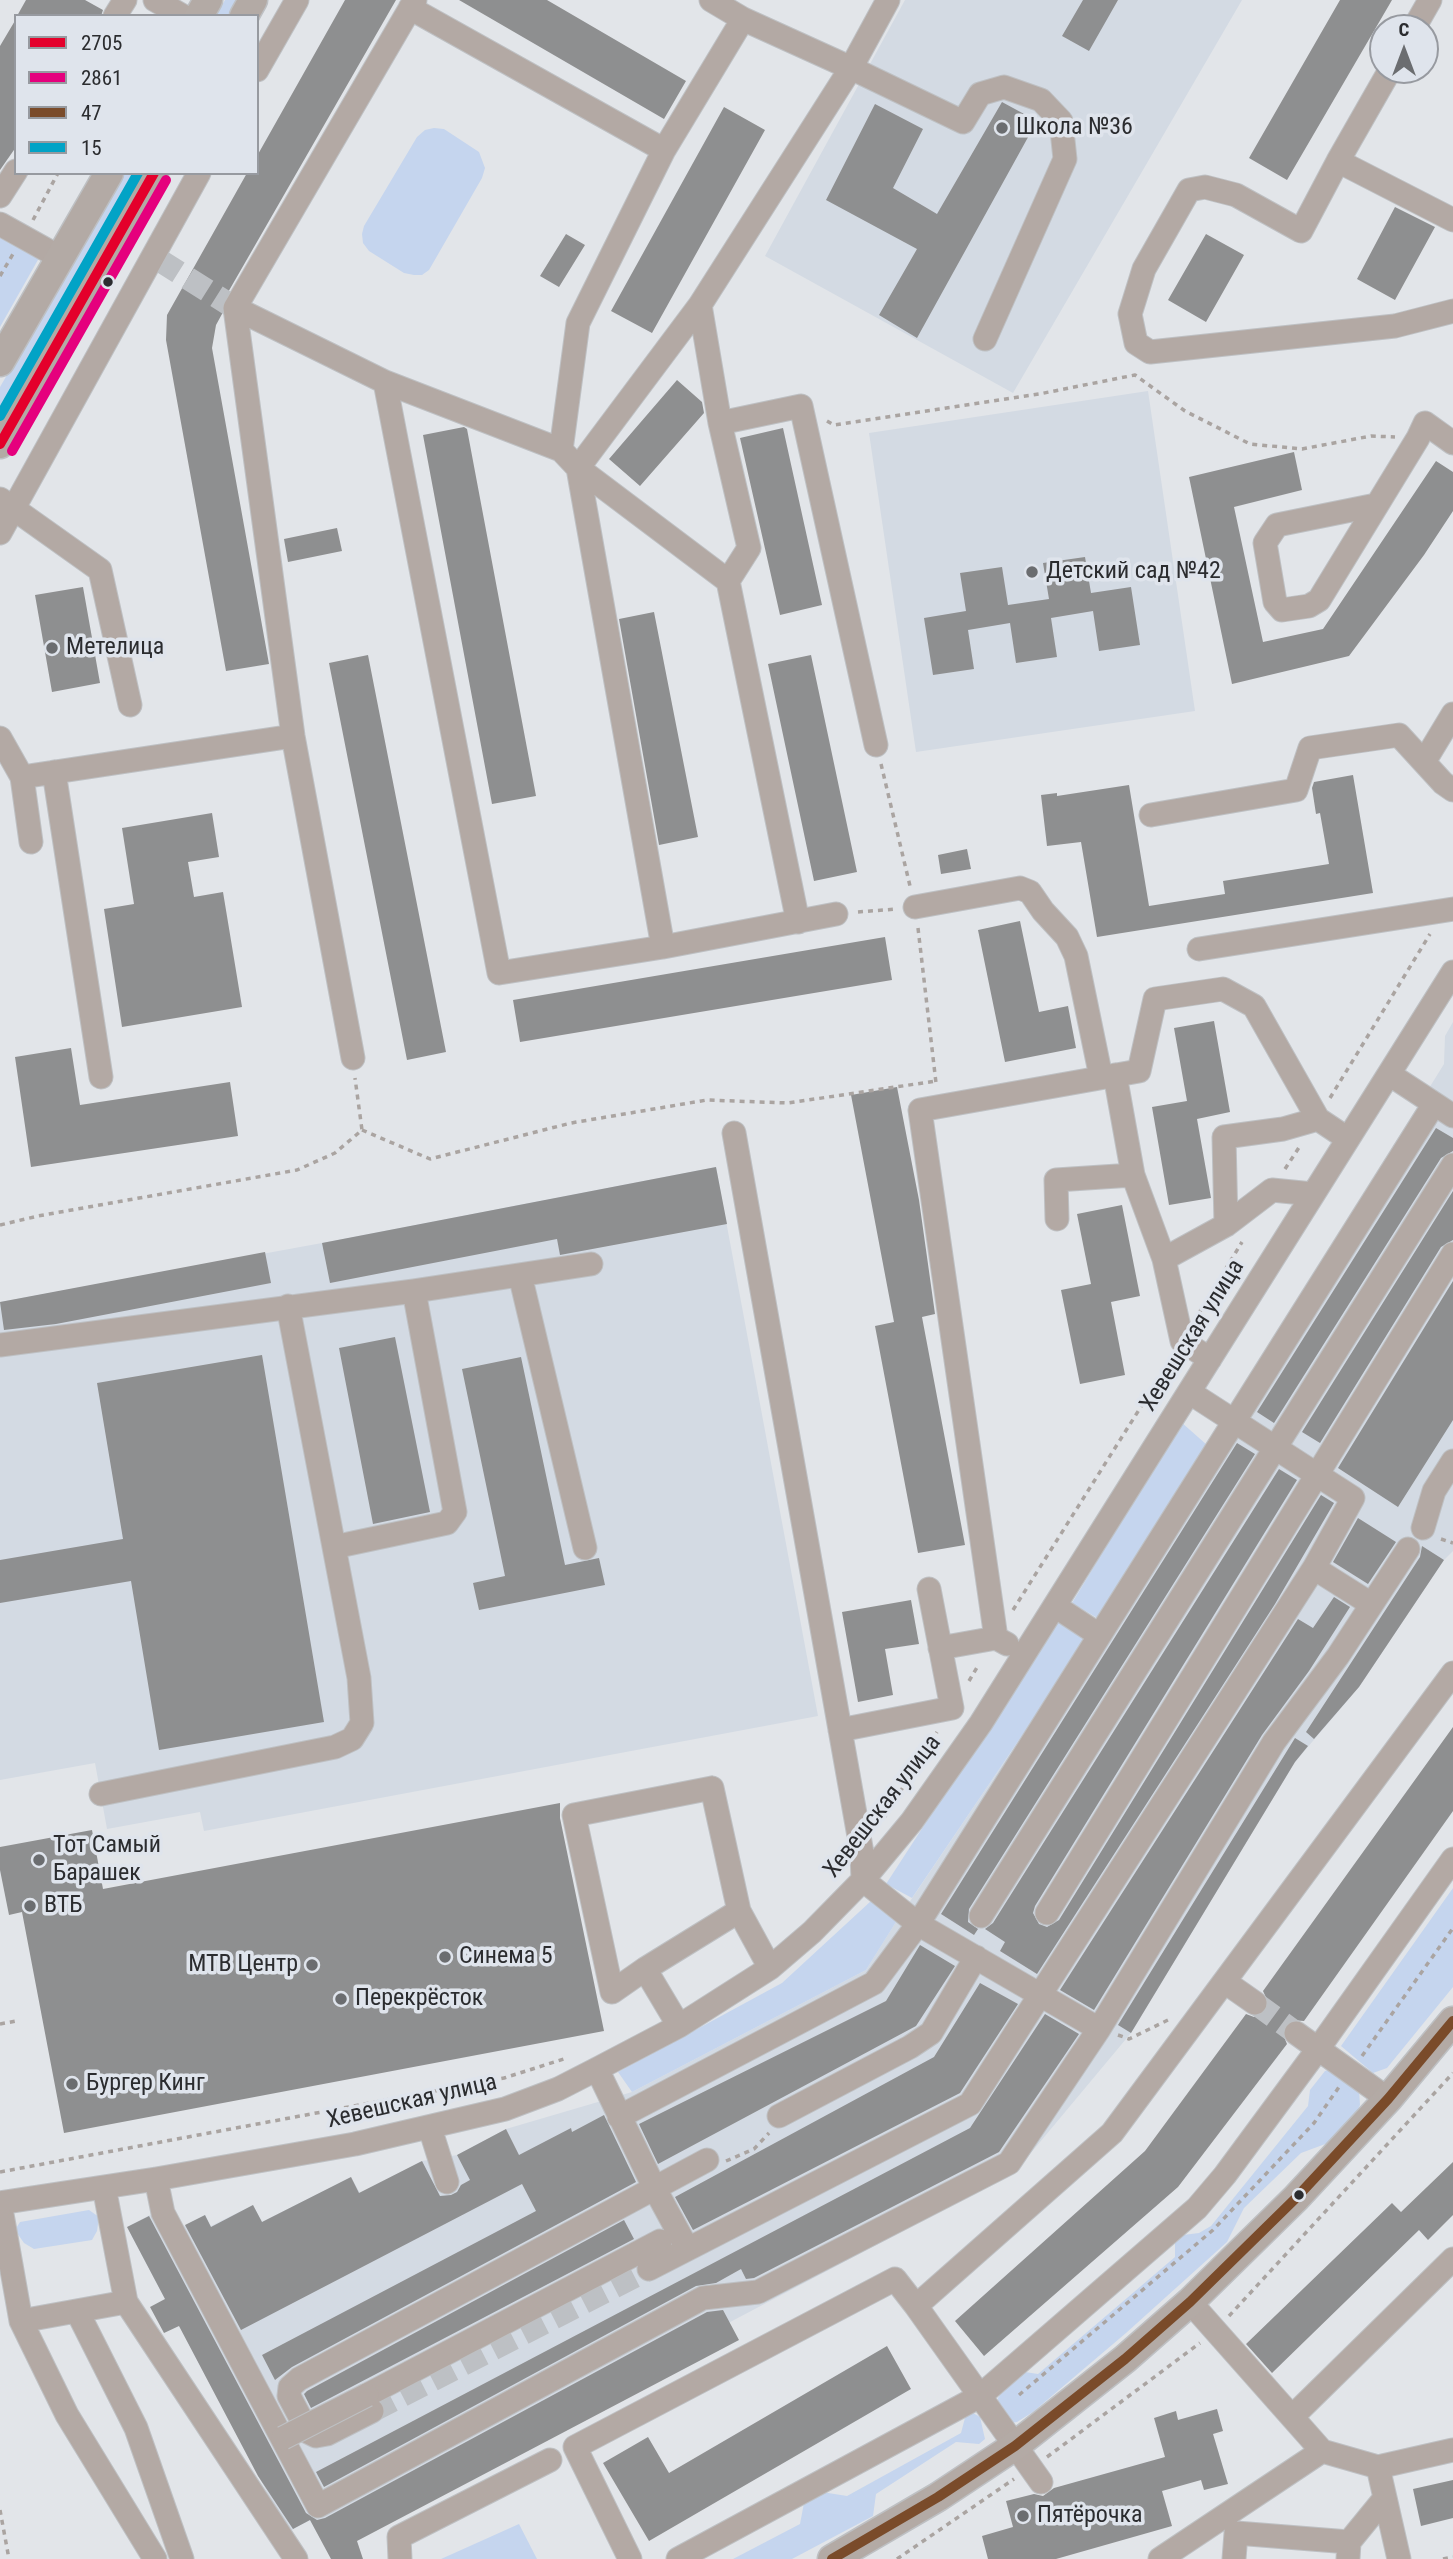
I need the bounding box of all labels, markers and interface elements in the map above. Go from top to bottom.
legend [14,14,259,175]
north arrow [1369,14,1439,84]
text: С [1399,18,1409,41]
text: 2705 [81,31,122,55]
text: 2861 [81,66,122,90]
text: 47 [81,101,102,125]
place label: Школа №36 [1016,114,1133,142]
marker: Школа №36 [994,120,1010,136]
text: 15 [81,136,102,160]
unlabelled marker [101,275,115,289]
place label: Детский сад №42 [1046,558,1221,586]
marker: Детский сад №42 [1024,564,1040,580]
place label: Метелица [66,634,164,662]
marker: Метелица [44,640,60,656]
street label: Хевешская улица [1135,1255,1251,1417]
street label: Хевешская улица [818,1730,948,1884]
place label: Тот Самый Барашек [53,1832,161,1888]
marker: Тот Самый Барашек [31,1852,47,1868]
place label: ВТБ [44,1892,82,1920]
marker: ВТБ [22,1898,38,1914]
place label: Синема 5 [459,1943,553,1971]
marker: Синема 5 [437,1949,453,1965]
place label: МТВ Центр [188,1951,298,1979]
marker: МТВ Центр [304,1957,320,1973]
place label: Перекрёсток [355,1985,483,2013]
marker: Перекрёсток [333,1991,349,2007]
street label: Хевешская улица [324,2068,500,2136]
place label: Бургер Кинг [86,2070,205,2098]
marker: Бургер Кинг [64,2076,80,2092]
unlabelled marker [1292,2188,1306,2202]
place label: Пятёрочка [1037,2502,1142,2530]
marker: Пятёрочка [1015,2508,1031,2524]

